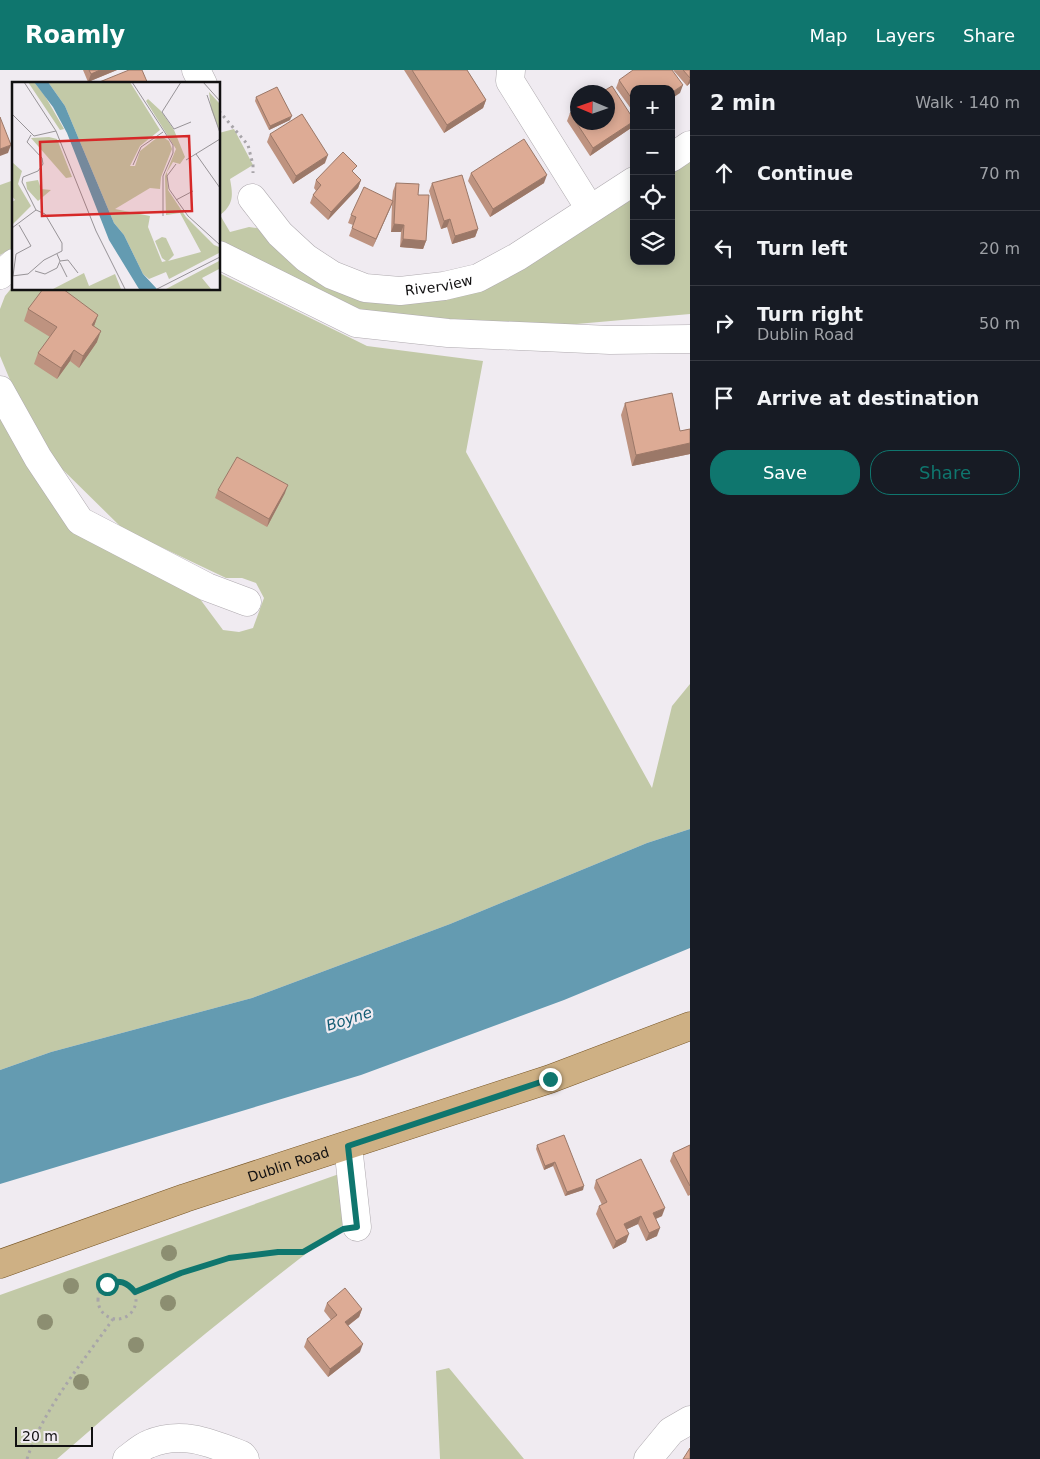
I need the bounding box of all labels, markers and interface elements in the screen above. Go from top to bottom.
text: Roamly [25,21,125,49]
text: Map [809,25,847,46]
text: Layers [875,25,935,46]
text: Share [963,25,1015,46]
inset map [12,82,220,290]
north arrow [570,85,615,130]
map controls [630,85,675,265]
button: + [630,85,675,130]
text: 2 min [710,91,776,115]
text: Walk · 140 m [915,93,1020,112]
button: − [630,130,675,175]
icon: ahead [710,159,738,187]
text: Continue [757,162,853,184]
text: 70 m [979,164,1020,183]
button: locate [630,175,675,220]
button: layers [630,220,675,265]
icon: left [710,234,738,262]
text: Turn left [757,237,848,259]
text: 20 m [979,239,1020,258]
street label: Riverview [404,271,474,298]
text: Turn right [757,303,863,325]
icon: right [710,309,738,337]
text: 50 m [979,314,1020,333]
text: Dublin Road [757,325,854,344]
icon: arrive [710,384,738,412]
text: Arrive at destination [757,387,979,409]
button: Save [710,450,860,495]
button: Share [870,450,1020,495]
water label: Boyne [324,1003,374,1035]
route end [539,1068,562,1091]
street label: Dublin Road [245,1144,331,1185]
route start [96,1273,119,1296]
scale bar [15,1424,92,1447]
text: 20 m [22,1428,58,1444]

